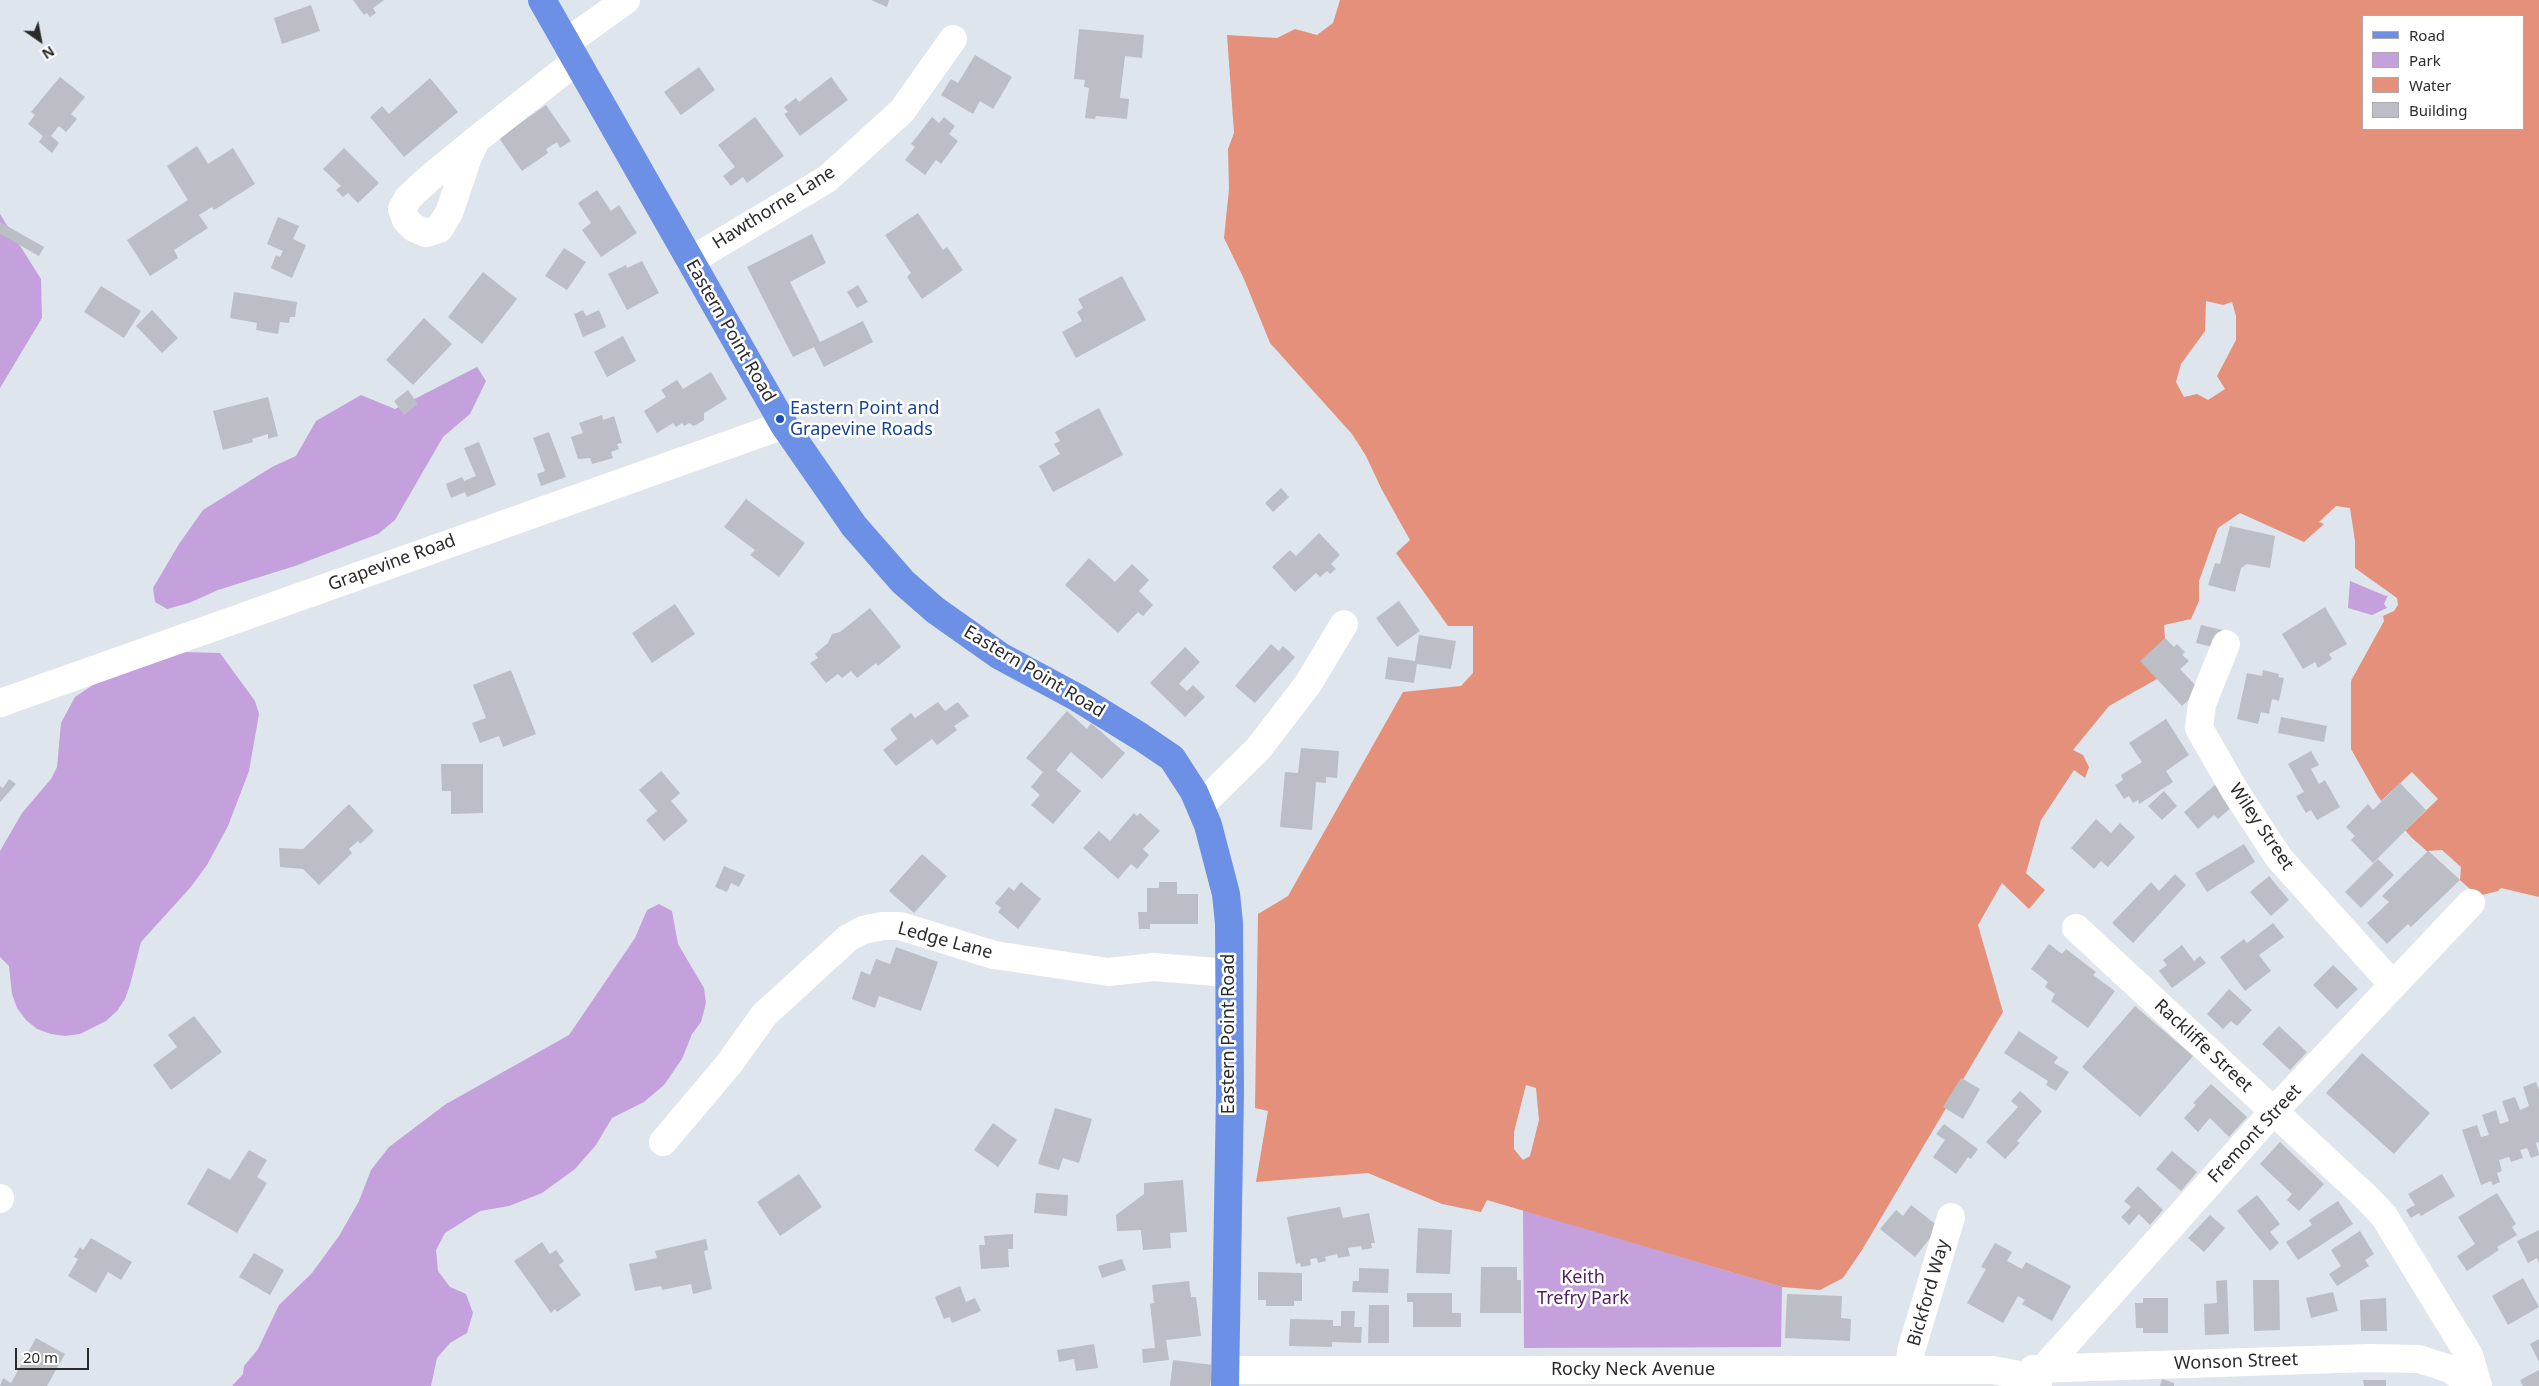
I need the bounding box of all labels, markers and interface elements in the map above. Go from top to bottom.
north arrow [15,15,65,65]
legend [2362,15,2524,130]
text: Road [2409,25,2445,45]
text: N [38,42,58,64]
text: Park [2409,50,2441,70]
text: Water [2409,75,2451,95]
text: Building [2409,100,2467,120]
street label: Hawthorne Lane [709,162,839,254]
street label: Eastern Point Road [680,256,780,406]
place label: Eastern Point and Grapevine Roads [790,398,940,440]
marker: Eastern Point and Grapevine Roads [774,413,786,425]
street label: Grapevine Road [325,530,459,596]
street label: Eastern Point Road [960,621,1108,723]
street label: Wiley Street [2224,780,2298,874]
street label: Ledge Lane [895,918,995,964]
street label: Eastern Point Road [1218,954,1240,1114]
street label: Rackliffe Street [2149,995,2257,1097]
street label: Fremont Street [2204,1080,2306,1188]
street label: Bickford Way [1903,1237,1955,1349]
park label: Keith Trefry Park [1537,1267,1629,1310]
scale bar [18,1338,91,1370]
text: 20 m [23,1347,58,1367]
street label: Wonson Street [2174,1349,2298,1375]
street label: Rocky Neck Avenue [1551,1359,1715,1381]

